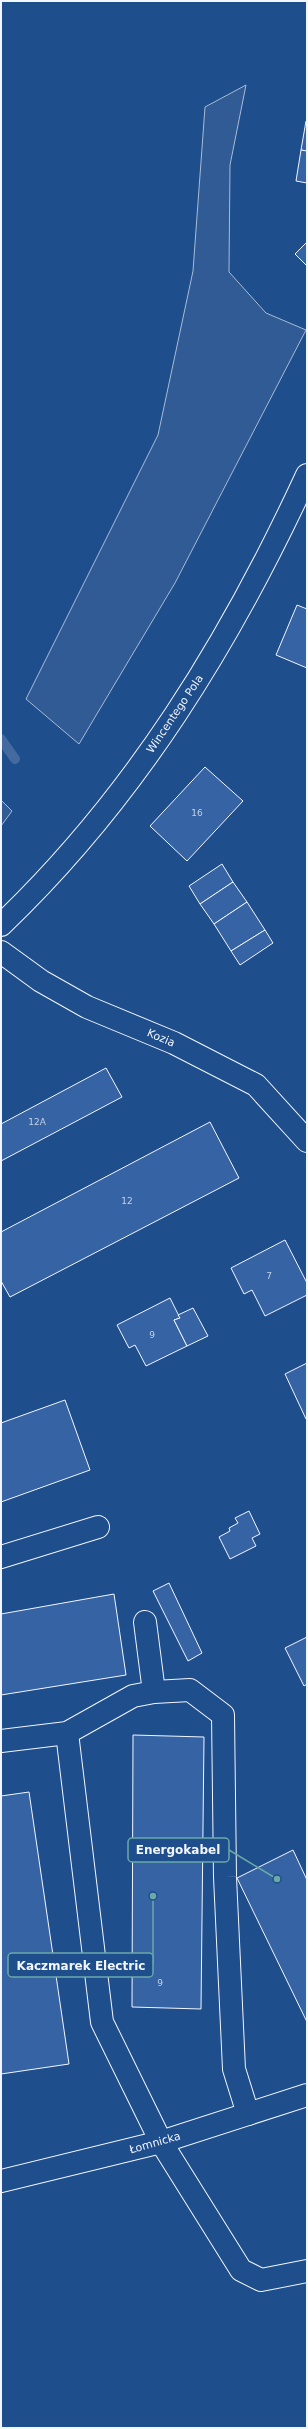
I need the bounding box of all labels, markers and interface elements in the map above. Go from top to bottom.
street label: Wincentego Pola [144,672,206,756]
house number: 16 [191,808,203,818]
street label: Kozia [145,1026,177,1050]
house number: 12A [28,1117,47,1127]
house number: 12 [121,1196,133,1206]
house number: 7 [266,1271,272,1281]
house number: 9 [149,1330,155,1340]
callout: Energokabel [128,1838,229,1862]
text: Energokabel [136,1843,220,1857]
callout: Kaczmarek Electric [8,1953,153,1977]
text: Kaczmarek Electric [17,1959,145,1973]
house number: 9 [157,1978,163,1988]
street label: Łomnicka [127,2129,182,2157]

